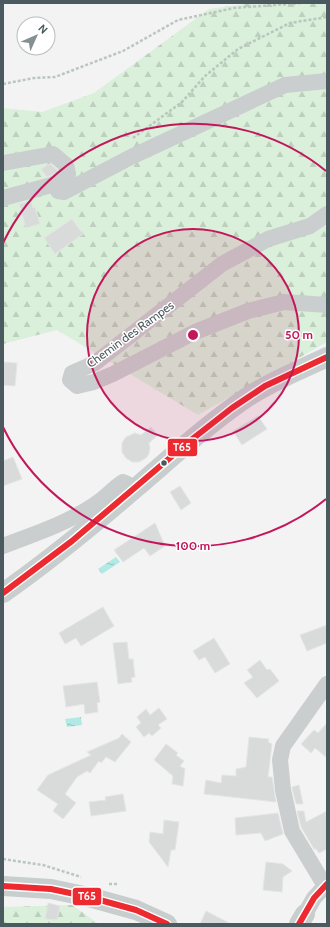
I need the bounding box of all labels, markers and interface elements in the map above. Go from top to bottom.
north arrow [16,16,56,56]
text: N [35,21,51,37]
street label: Chemin des Rampes [83,297,177,371]
text: 50 m [285,327,313,342]
centre of rings [186,328,200,342]
line badge: T65 [167,438,198,457]
text: T65 [173,440,191,454]
unlabelled marker [159,458,169,468]
text: 100 m [176,538,210,553]
line badge: T65 [72,887,102,906]
text: T65 [78,889,96,903]

